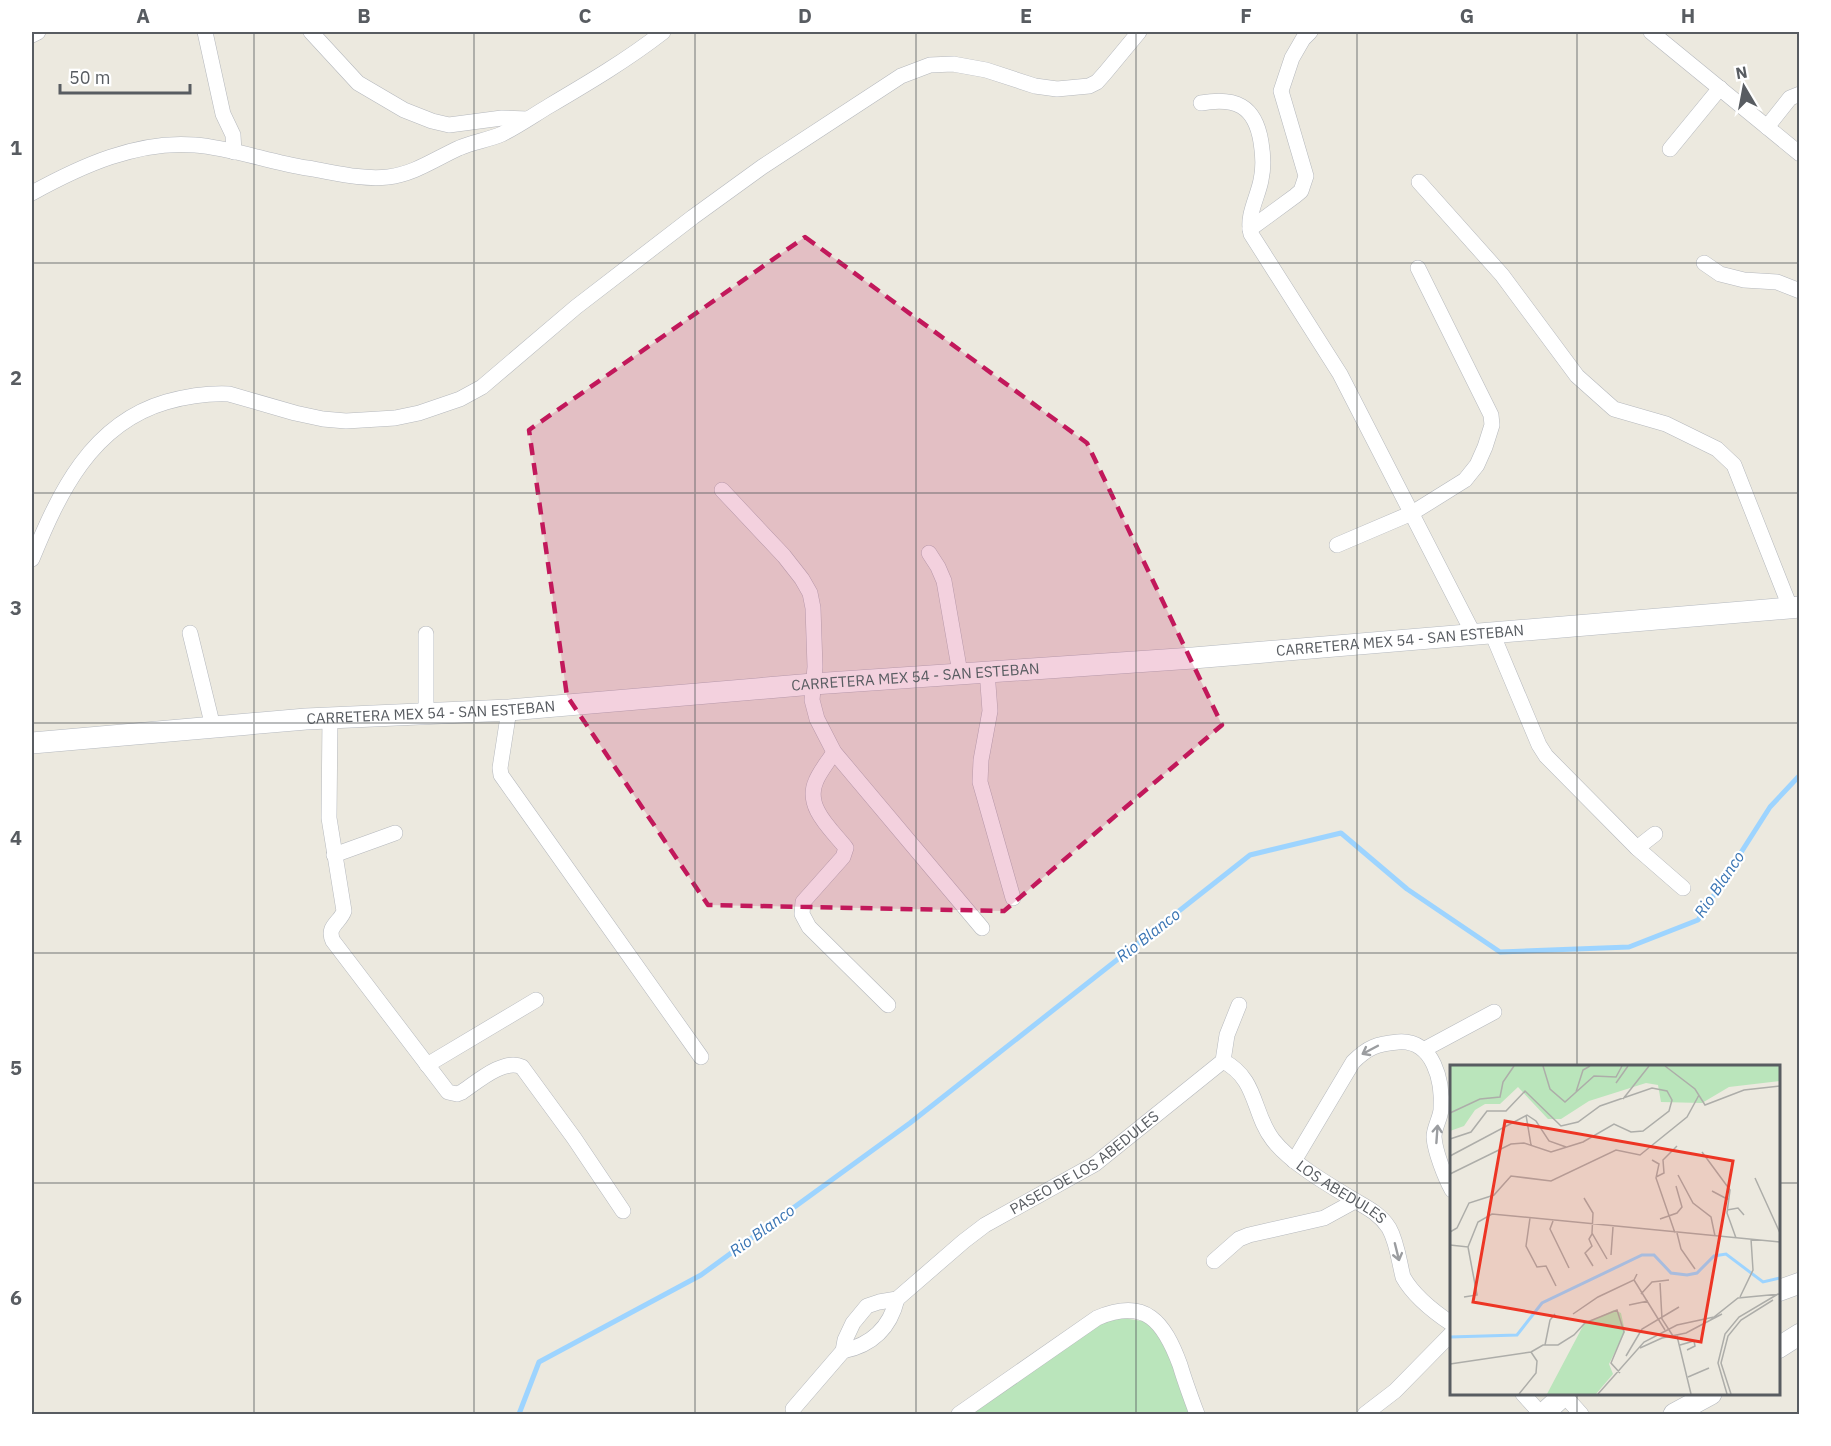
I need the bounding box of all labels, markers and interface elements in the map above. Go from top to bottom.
text: A [136,2,150,29]
text: B [357,2,371,29]
text: C [578,2,592,29]
text: D [798,2,812,29]
text: E [1020,2,1032,29]
text: F [1240,2,1252,29]
text: G [1460,2,1474,29]
text: H [1681,2,1695,29]
scale bar [60,57,190,95]
north arrow [1714,57,1774,117]
text: N [1734,61,1749,83]
text: 50 m [69,66,111,89]
text: 1 [10,134,22,161]
text: 2 [10,364,22,391]
text: 3 [10,594,22,621]
street label: CARRETERA MEX 54 - SAN ESTEBAN [1275,620,1525,660]
street label: CARRETERA MEX 54 - SAN ESTEBAN [790,659,1040,695]
street label: CARRETERA MEX 54 - SAN ESTEBAN [306,696,556,728]
text: 4 [10,824,22,851]
water label: Rio Blanco [1689,847,1749,921]
water label: Rio Blanco [1112,904,1184,966]
one-way arrow [1362,1044,1379,1056]
text: 5 [10,1054,22,1081]
inset map [1450,1065,1780,1395]
street label: PASEO DE LOS ABEDULES [1006,1106,1163,1218]
one-way arrow [1432,1125,1443,1144]
street label: LOS ABEDULES [1293,1156,1391,1227]
water label: Rio Blanco [725,1199,799,1260]
one-way arrow [1391,1242,1403,1261]
text: 6 [10,1284,22,1311]

